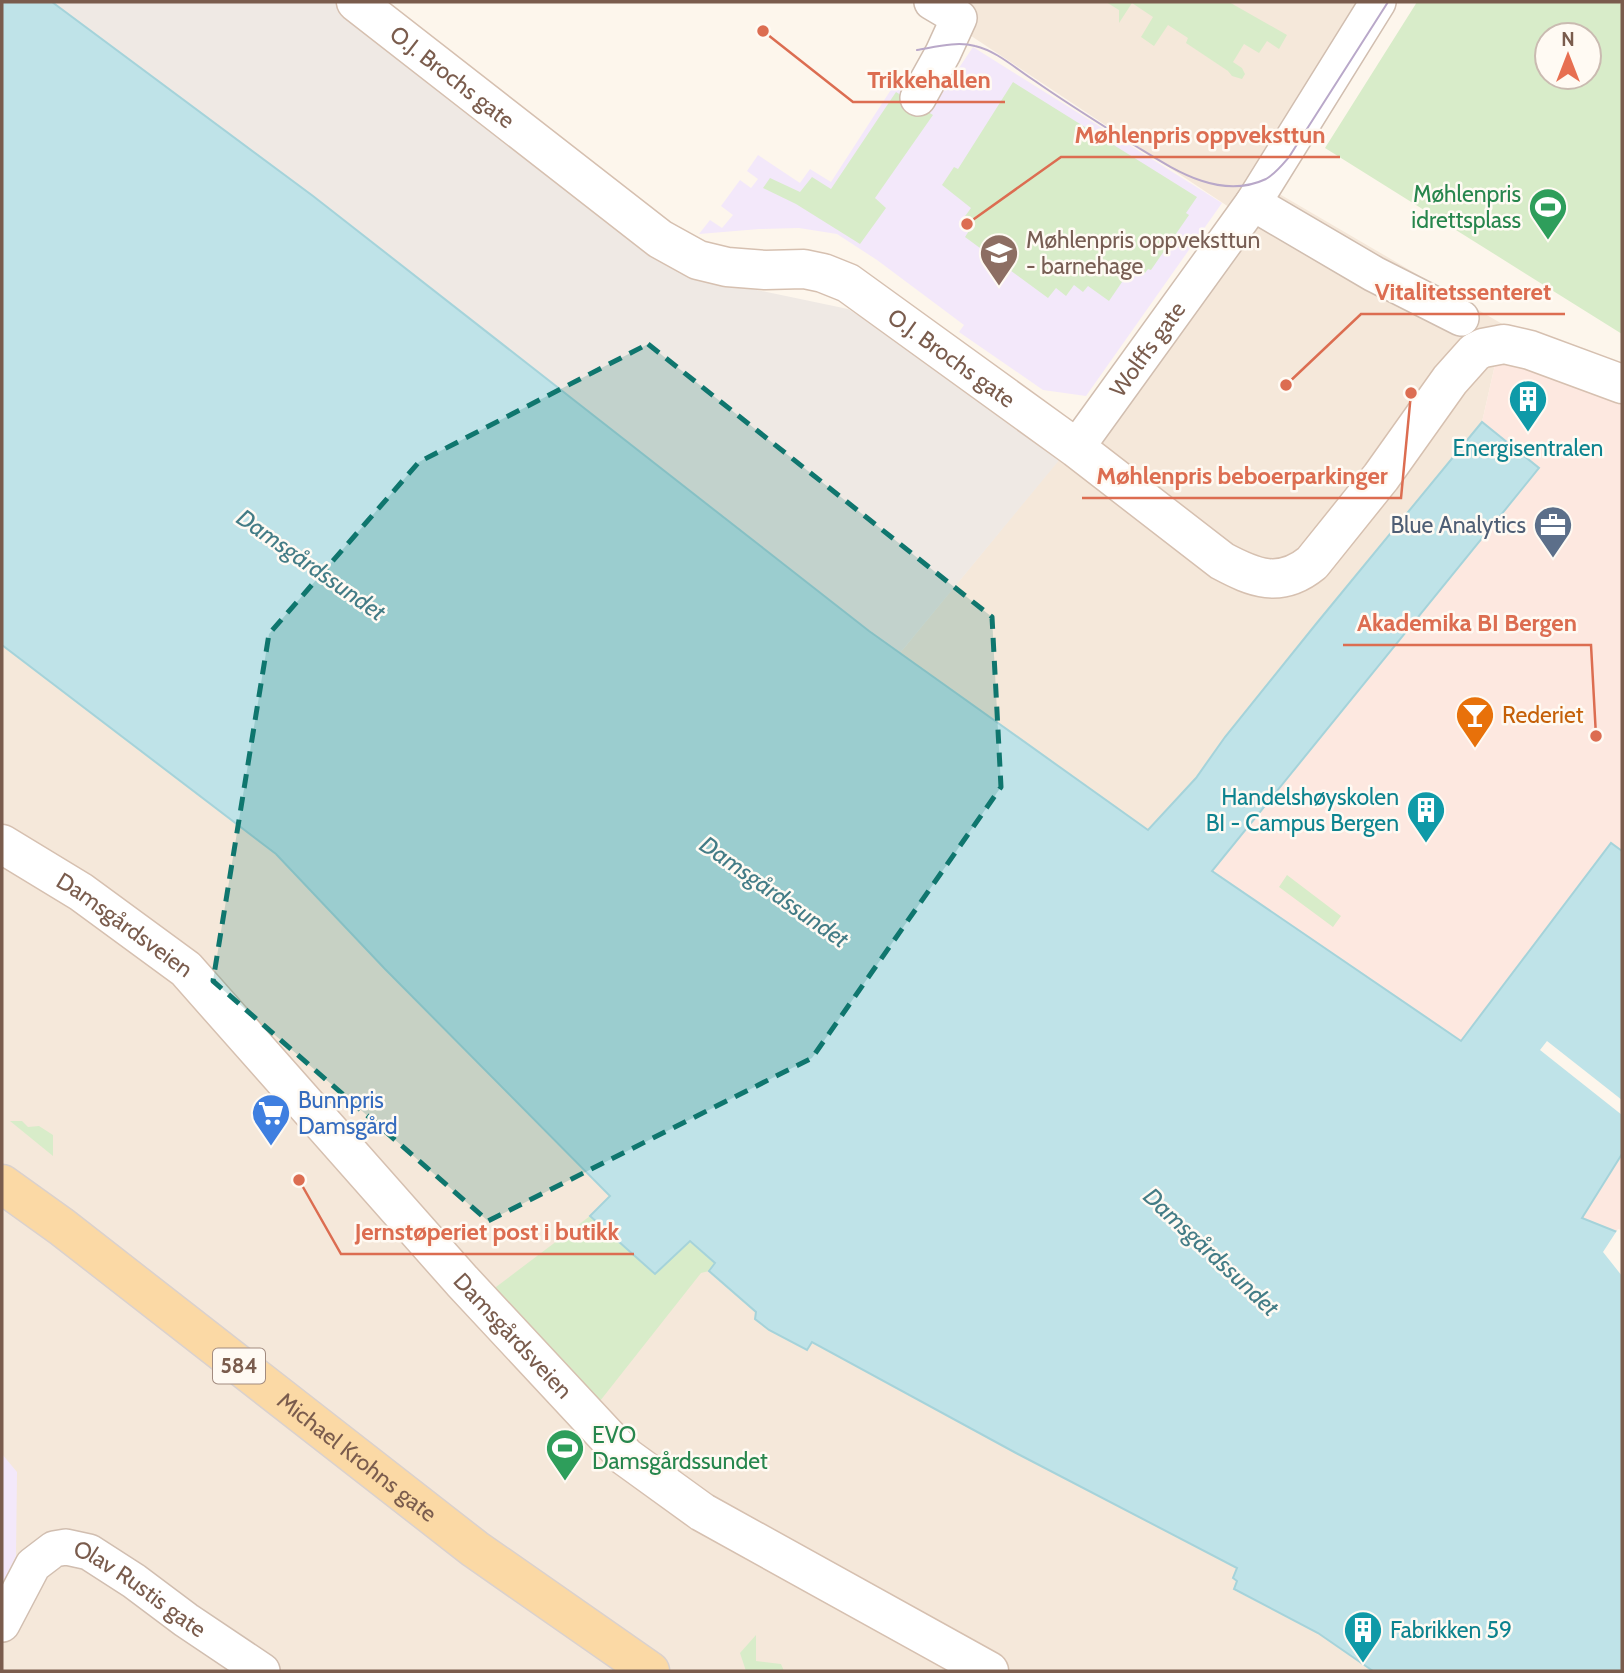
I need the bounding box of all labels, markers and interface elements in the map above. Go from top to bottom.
street label: O.J. Brochs gate [384,20,520,135]
north arrow [1533,21,1603,91]
text: N [1561,28,1575,51]
callout: Trikkehallen [853,57,1005,102]
text: Trikkehallen [867,65,991,94]
callout: Møhlenpris oppveksttun [1061,112,1340,157]
text: Møhlenpris oppveksttun [1074,120,1326,149]
place label: Møhlenpris idrettsplass [1411,180,1521,234]
sports icon: Møhlenpris idrettsplass [1527,186,1569,241]
place label: Møhlenpris oppveksttun - barnehage [1026,226,1260,280]
school or university icon: Møhlenpris oppveksttun - barnehage [978,232,1020,287]
callout: Vitalitetssenteret [1361,269,1565,314]
text: Vitalitetssenteret [1375,277,1551,306]
street label: Wolffs gate [1104,296,1191,402]
street label: O.J. Brochs gate [882,302,1021,414]
building icon: Energisentralen [1507,378,1549,433]
place label: Energisentralen [1453,434,1603,462]
callout: Møhlenpris beboerparkinger [1082,453,1401,498]
text: Møhlenpris beboerparkinger [1096,461,1388,490]
water label: Damsgårdssundet [231,503,392,627]
office icon: Blue Analytics [1532,504,1574,559]
place label: Blue Analytics [1390,511,1526,539]
callout: Akademika BI Bergen [1343,600,1591,645]
text: Akademika BI Bergen [1357,608,1577,637]
bar icon: Rederiet [1454,694,1496,749]
place label: Rederiet [1502,701,1584,729]
place label: Handelshøyskolen BI - Campus Bergen [1206,783,1399,837]
building icon: Handelshøyskolen BI - Campus Bergen [1405,789,1447,844]
water label: Damsgårdssundet [694,830,855,954]
street label: Damsgårdsveien [51,866,198,983]
place label: Bunnpris Damsgård [298,1086,398,1140]
supermarket icon: Bunnpris Damsgård [250,1092,292,1147]
water label: Damsgårdssundet [1138,1181,1286,1322]
callout: Jernstøperiet post i butikk [341,1209,634,1254]
text: Jernstøperiet post i butikk [354,1217,620,1246]
street label: Damsgårdsveien [448,1267,578,1404]
road number: 584 [213,1348,265,1384]
street label: Michael Krohns gate [272,1386,442,1528]
place label: EVO Damsgårdssundet [592,1421,768,1475]
sports icon: EVO Damsgårdssundet [544,1427,586,1482]
street label: Olav Rustis gate [71,1535,211,1643]
building icon: Fabrikken 59 [1342,1609,1384,1664]
place label: Fabrikken 59 [1390,1616,1512,1644]

